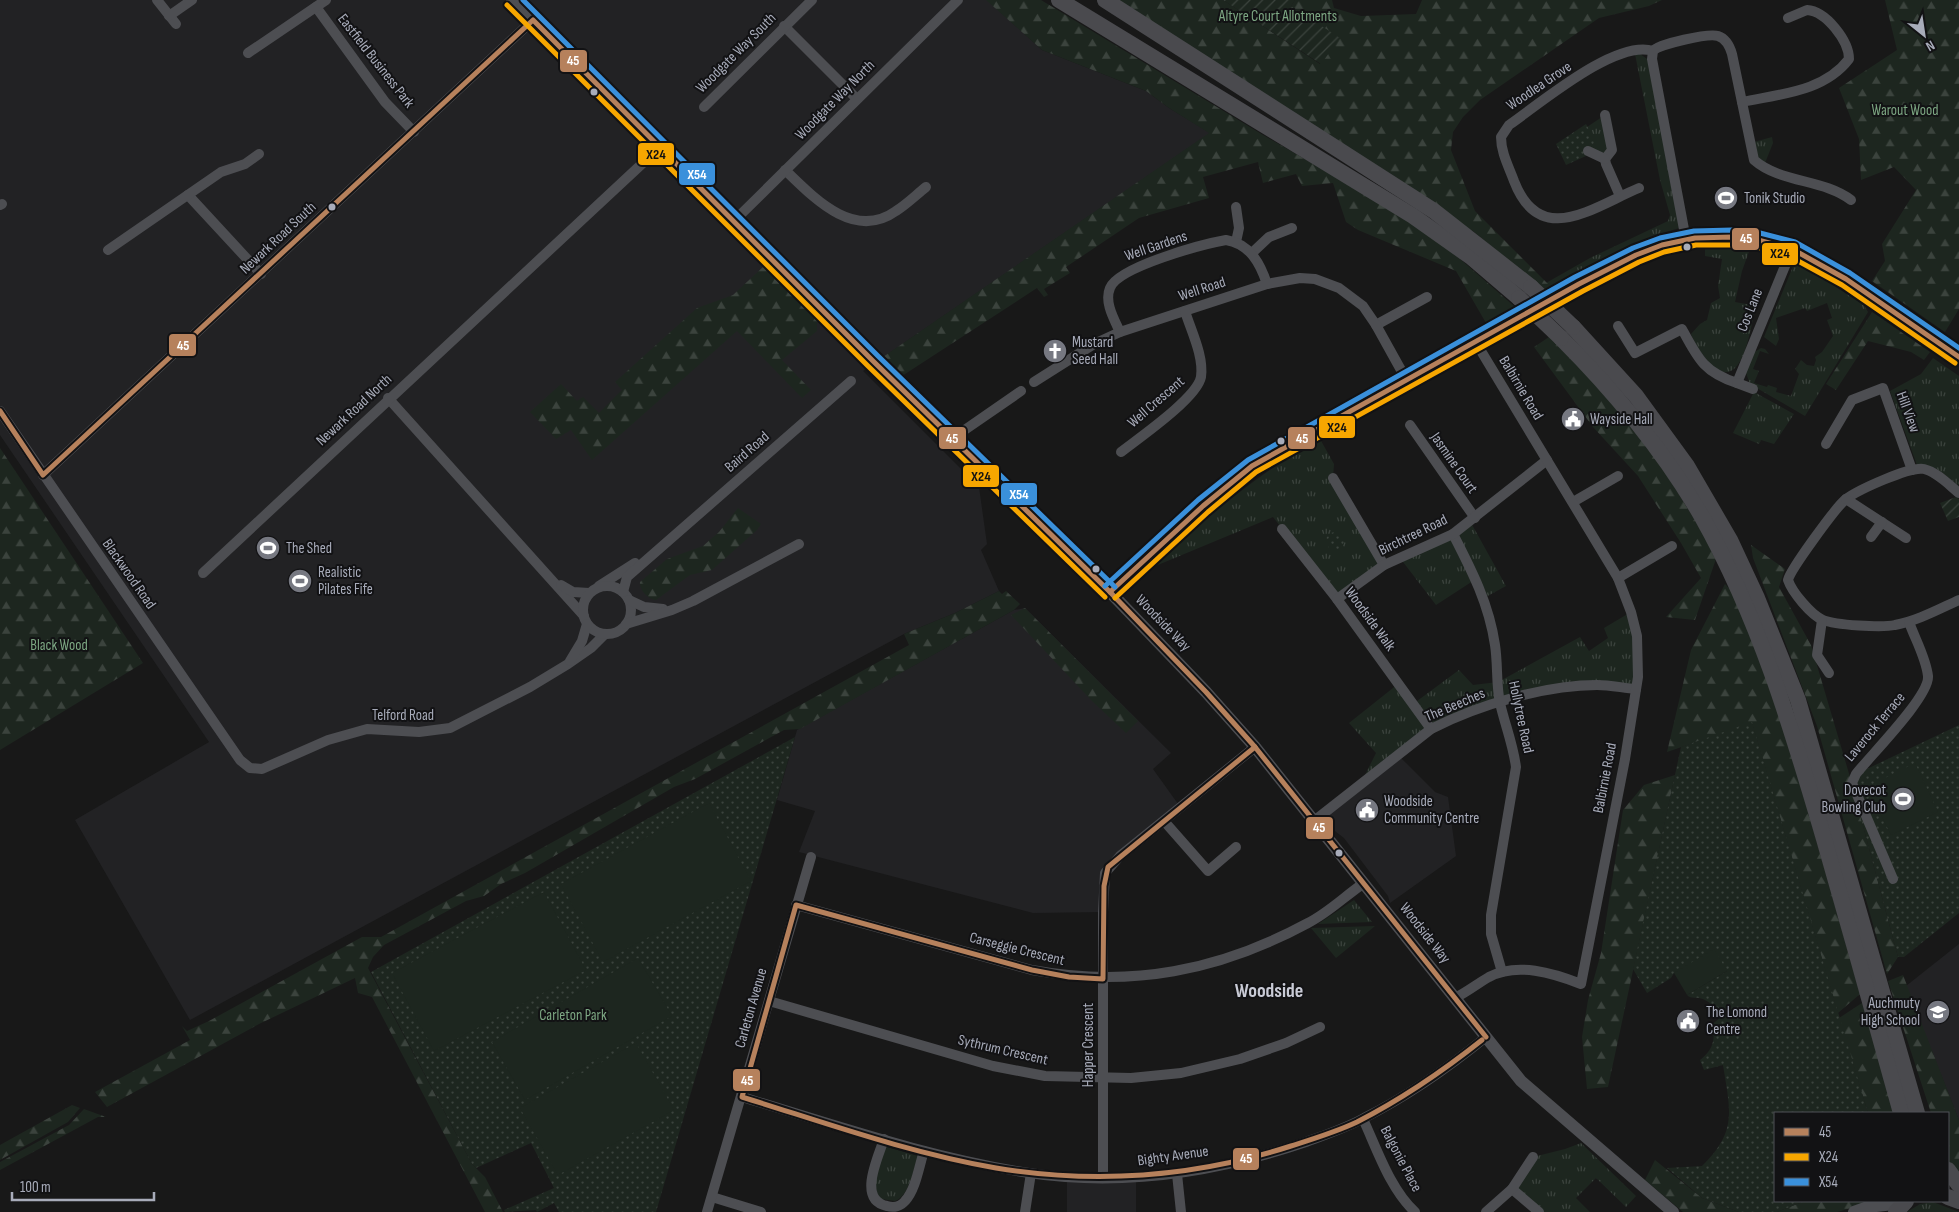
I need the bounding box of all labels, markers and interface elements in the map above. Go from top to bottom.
park label: Altyre Court Allotments [1218,7,1337,26]
street label: Woodgate Way South [692,9,780,97]
street label: Eastfield Business Park [333,10,419,112]
north arrow [1899,10,1949,60]
text: N [1923,37,1938,55]
line badge: 45 [559,49,588,73]
text: 45 [567,52,579,69]
street label: Woodgate Way North [791,56,879,144]
street label: Woodlea Grove [1503,57,1575,115]
unlabelled marker [589,87,599,97]
park label: Warout Wood [1872,101,1938,120]
line badge: X24 [637,142,675,166]
text: X24 [645,146,666,163]
line badge: X54 [678,162,716,186]
text: X54 [686,166,707,183]
sports icon: Tonik Studio [1713,185,1739,211]
place label: Tonik Studio [1744,189,1805,208]
street label: Newark Road South [236,198,320,278]
unlabelled marker [327,202,337,212]
street label: Well Gardens [1122,226,1190,266]
line badge: 45 [1731,227,1760,251]
text: 45 [1740,230,1752,247]
unlabelled marker [1682,242,1692,252]
line badge: X24 [1761,242,1799,266]
text: X24 [1769,245,1790,262]
street label: Well Road [1176,272,1228,306]
street label: Cos Lane [1733,286,1767,334]
line badge: 45 [168,333,197,357]
place label: Mustard Seed Hall [1072,333,1118,369]
text: 45 [177,337,189,354]
church icon: Mustard Seed Hall [1042,338,1068,364]
street label: Balbirnie Road [1495,353,1547,423]
street label: Newark Road North [312,370,396,450]
street label: Well Crescent [1124,372,1189,432]
street label: Hill View [1892,389,1924,436]
public building icon: Wayside Hall [1560,406,1586,432]
place label: Wayside Hall [1590,410,1653,429]
line badge: X24 [1318,415,1356,439]
text: X24 [1326,419,1347,436]
line badge: 45 [938,426,967,450]
line badge: 45 [1287,426,1316,450]
street label: Baird Road [721,427,773,477]
street label: Jasmine Court [1426,428,1482,498]
text: 45 [946,430,958,447]
text: 45 [1296,430,1308,447]
unlabelled marker [1276,436,1286,446]
line badge: X24 [962,464,1000,488]
text: X24 [970,468,991,485]
line badge: X54 [1000,482,1038,506]
text: X54 [1008,486,1029,503]
street label: Birchtree Road [1376,510,1450,560]
street label: Blackwood Road [98,535,160,613]
sports icon: The Shed [255,535,281,561]
place label: The Shed [286,539,332,558]
place label: Realistic Pilates Fife [318,563,373,599]
unlabelled marker [1091,564,1101,574]
sports icon: Realistic Pilates Fife [287,568,313,594]
street label: Woodside Walk [1340,583,1400,655]
street label: Woodside Way [1131,591,1195,656]
park label: Black Wood [30,636,88,655]
street label: Hollytree Road [1504,679,1538,755]
street label: The Beeches [1422,684,1488,726]
street label: Laverock Terrace [1841,688,1909,766]
street label: Telford Road [372,706,434,725]
street label: Balbirnie Road [1589,741,1621,815]
place label: Dovecot Bowling Club [1821,781,1886,817]
sports icon: Dovecot Bowling Club [1890,786,1916,812]
place label: Woodside Community Centre [1384,792,1479,828]
public building icon: Woodside Community Centre [1354,797,1380,823]
line badge: 45 [1305,816,1334,840]
text: 45 [1313,819,1325,836]
unlabelled marker [1334,848,1344,858]
street label: Woodside Way [1395,899,1455,967]
street label: Carseggie Crescent [968,928,1067,970]
street label: Carleton Avenue [731,966,771,1050]
district label: Woodside [1235,979,1303,1003]
place label: Auchmuty High School [1861,994,1920,1030]
school or university icon: Auchmuty High School [1925,999,1951,1025]
street label: Happer Crescent [1079,1002,1098,1087]
place label: The Lomond Centre [1706,1003,1767,1039]
park label: Carleton Park [539,1006,607,1025]
public building icon: The Lomond Centre [1675,1008,1701,1034]
street label: Sythrum Crescent [956,1030,1050,1070]
line badge: 45 [732,1068,761,1092]
text: 45 [741,1072,753,1089]
legend [1774,1112,1949,1202]
street label: Balgonie Place [1376,1123,1426,1195]
text: 45 [1819,1123,1831,1142]
street label: Bighty Avenue [1136,1142,1210,1170]
line badge: 45 [1232,1147,1260,1171]
text: X24 [1818,1148,1838,1167]
text: 45 [1240,1150,1252,1167]
scale bar [12,1170,155,1202]
text: X54 [1818,1173,1838,1192]
text: 100 m [20,1178,51,1197]

